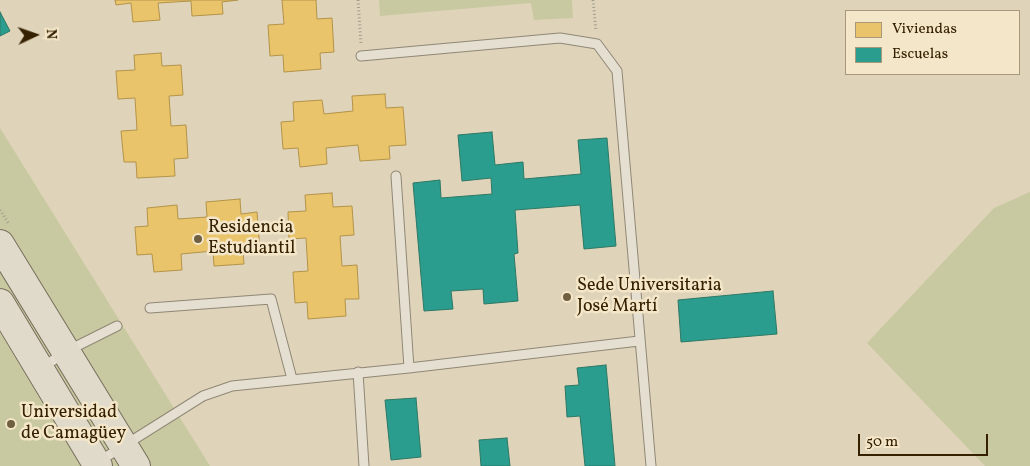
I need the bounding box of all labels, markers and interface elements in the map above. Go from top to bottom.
north arrow [10,10,60,60]
legend [845,10,1020,75]
text: Viviendas [892,19,957,40]
text: N [41,29,60,40]
text: Escuelas [892,44,948,65]
place label: Residencia Estudiantil [208,218,295,260]
marker: Residencia Estudiantil [192,233,204,245]
place label: Sede Universitaria José Martí [577,276,722,318]
marker: Sede Universitaria José Martí [561,291,573,303]
place label: Universidad de Camagüey [21,403,126,446]
marker: Universidad de Camagüey [5,418,17,430]
scale bar [860,424,990,456]
text: 50 m [866,432,898,453]

